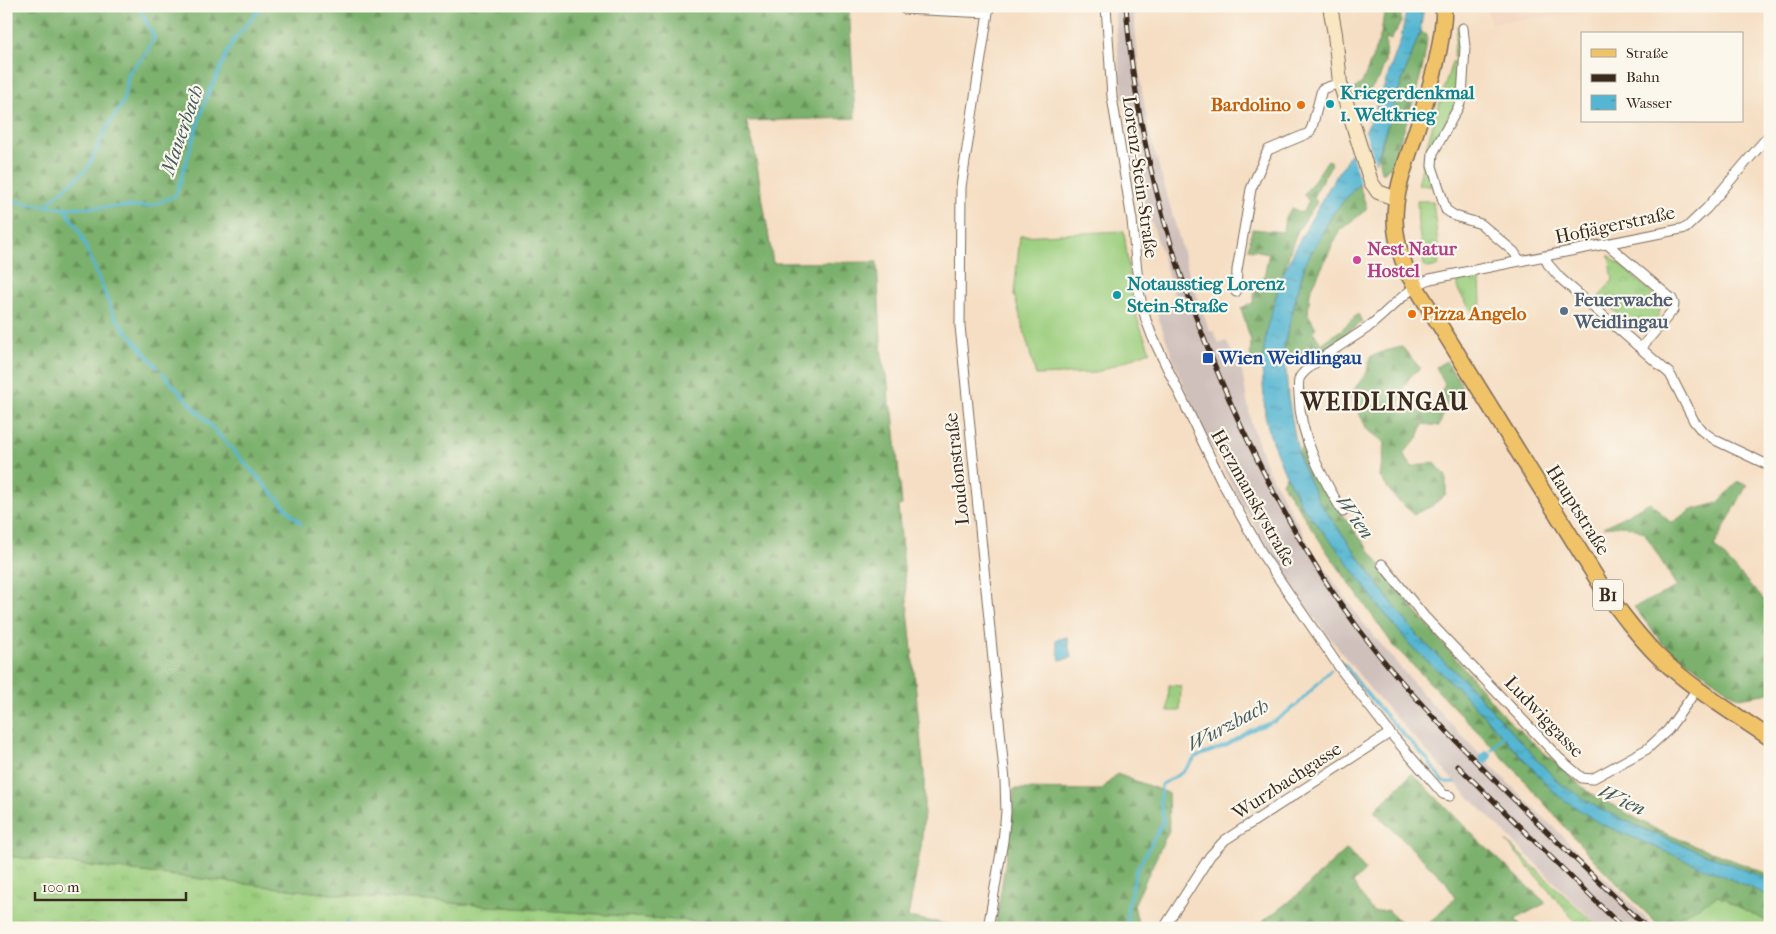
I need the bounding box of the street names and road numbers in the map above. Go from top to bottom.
street label: Lorenz-Stein-Straße [1118,94,1162,260]
street label: Hofjägerstraße [1553,202,1677,248]
street label: Loudonstraße [940,412,974,526]
street label: Herzmanskystraße [1206,425,1300,571]
street label: Hauptstraße [1542,461,1614,559]
road number: B1 [1593,580,1623,610]
street label: Ludwiggasse [1500,672,1588,762]
street label: Wurzbachgasse [1228,738,1346,825]

